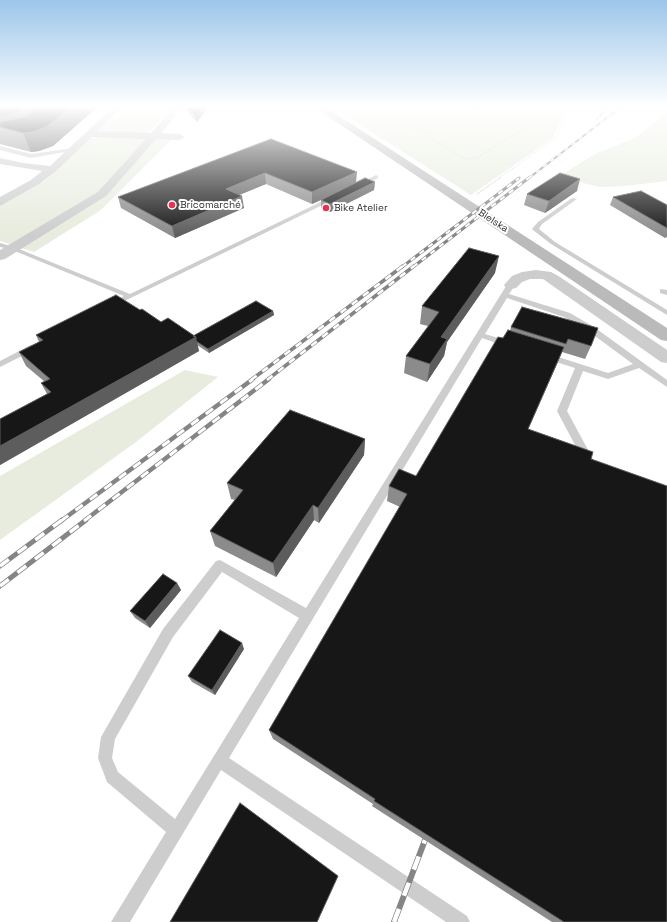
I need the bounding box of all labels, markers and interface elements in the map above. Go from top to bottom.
place label: Bricomarché [180,199,241,211]
marker: Bricomarché [167,200,177,210]
place label: Bike Atelier [334,202,388,214]
marker: Bike Atelier [321,203,331,213]
street label: Bielska [476,207,510,235]

